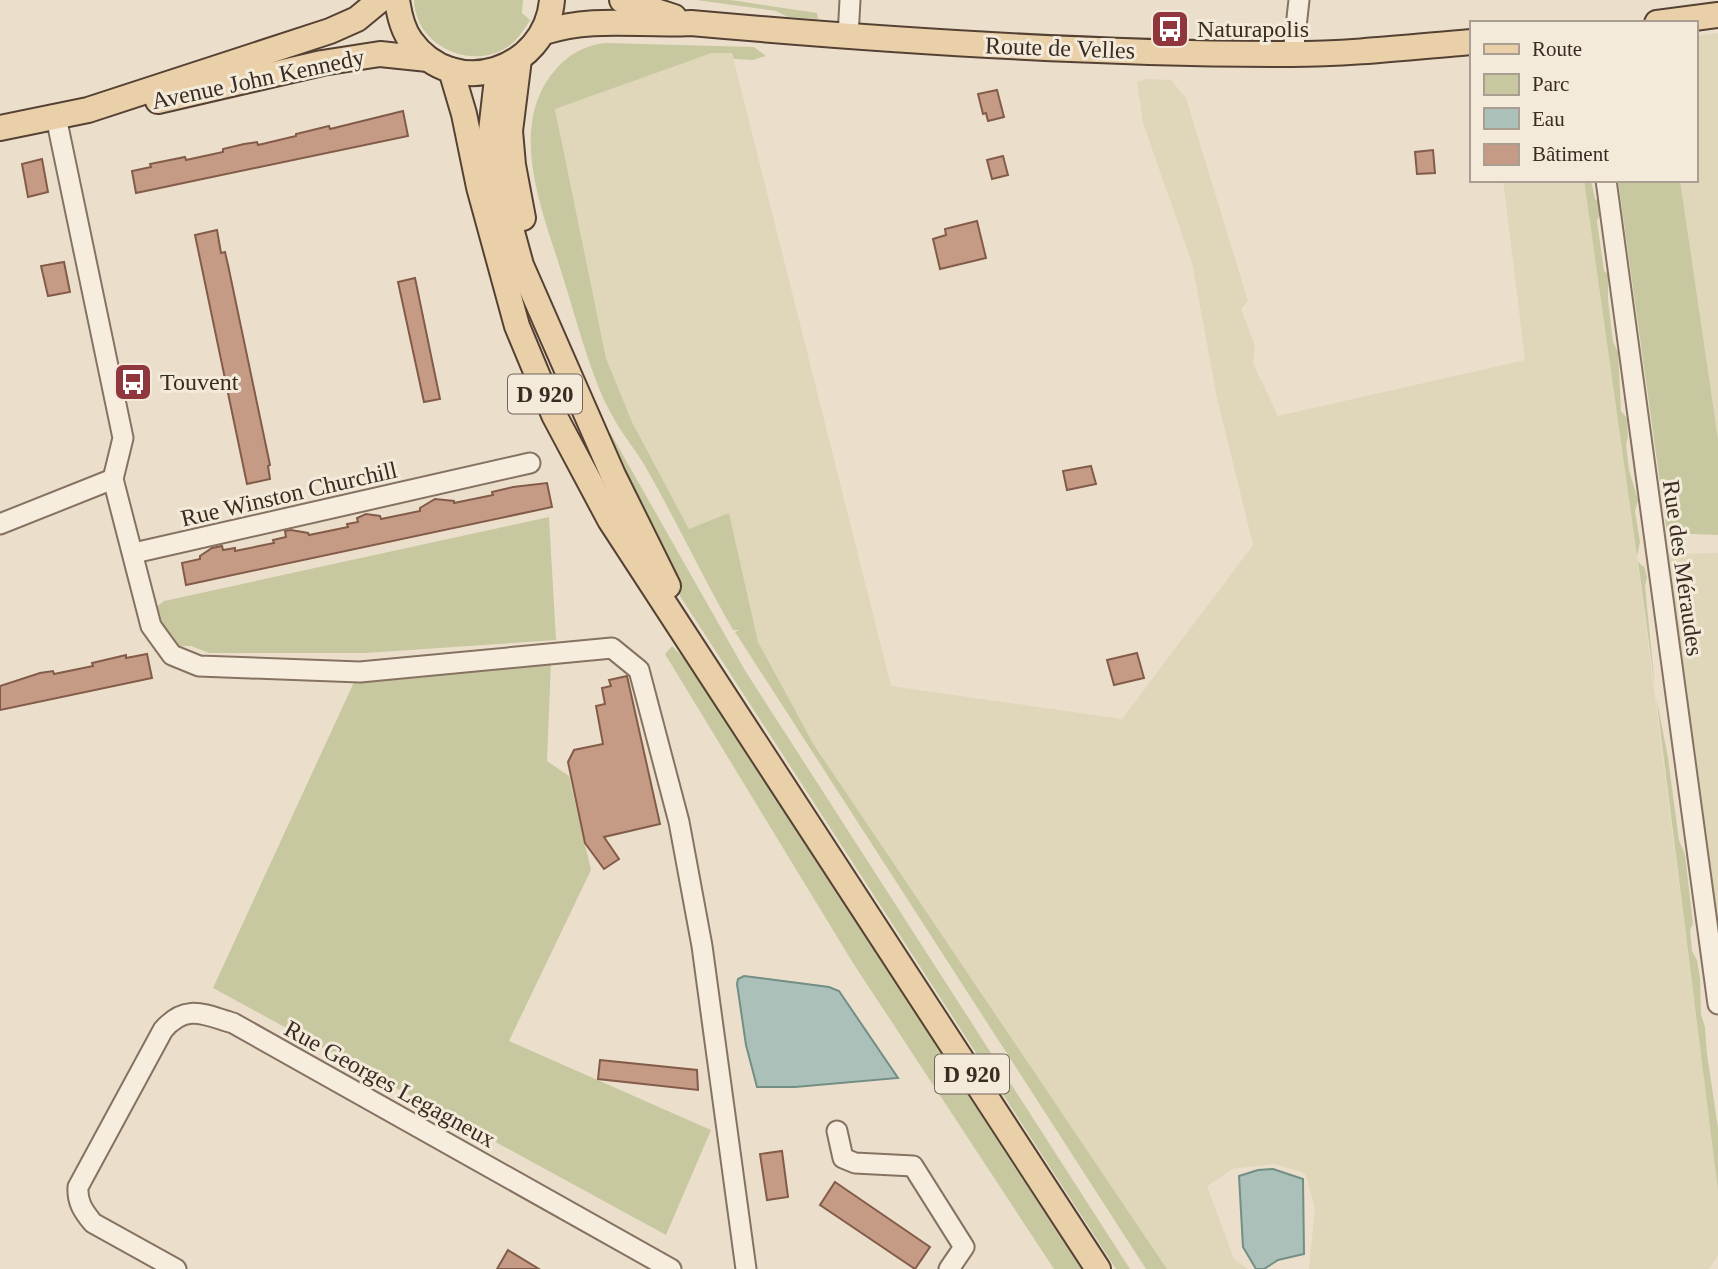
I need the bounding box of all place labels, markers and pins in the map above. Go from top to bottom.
bus stop icon: Naturapolis [1149,8,1191,50]
place label: Naturapolis [1197,16,1309,42]
bus stop icon: Touvent [112,361,154,403]
place label: Touvent [160,369,239,395]

